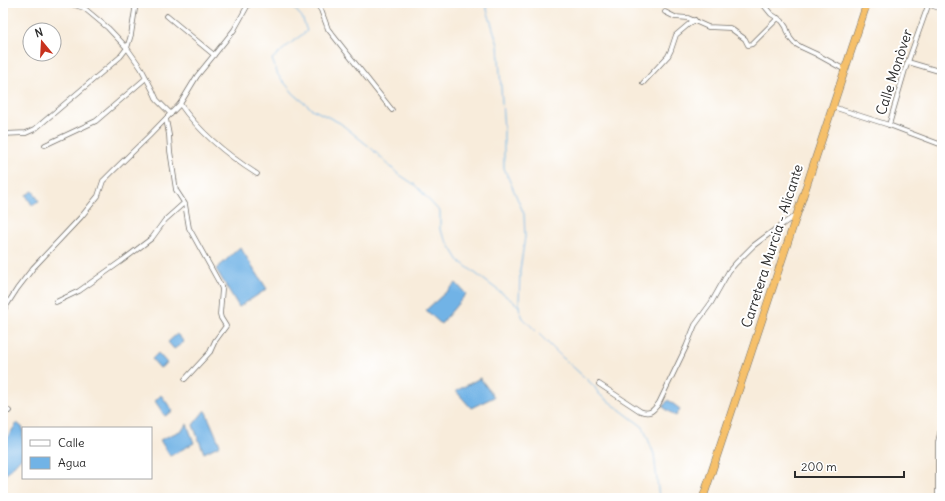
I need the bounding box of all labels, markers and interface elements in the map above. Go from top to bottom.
north arrow [22,22,62,62]
text: N [33,25,45,40]
street label: Calle Monòver [872,26,916,117]
street label: Carretera Murcia - Alicante [737,162,807,330]
legend [22,427,152,479]
text: Calle [58,435,85,450]
scale bar [795,453,904,479]
text: Agua [58,455,86,470]
text: 200 m [801,459,837,474]

